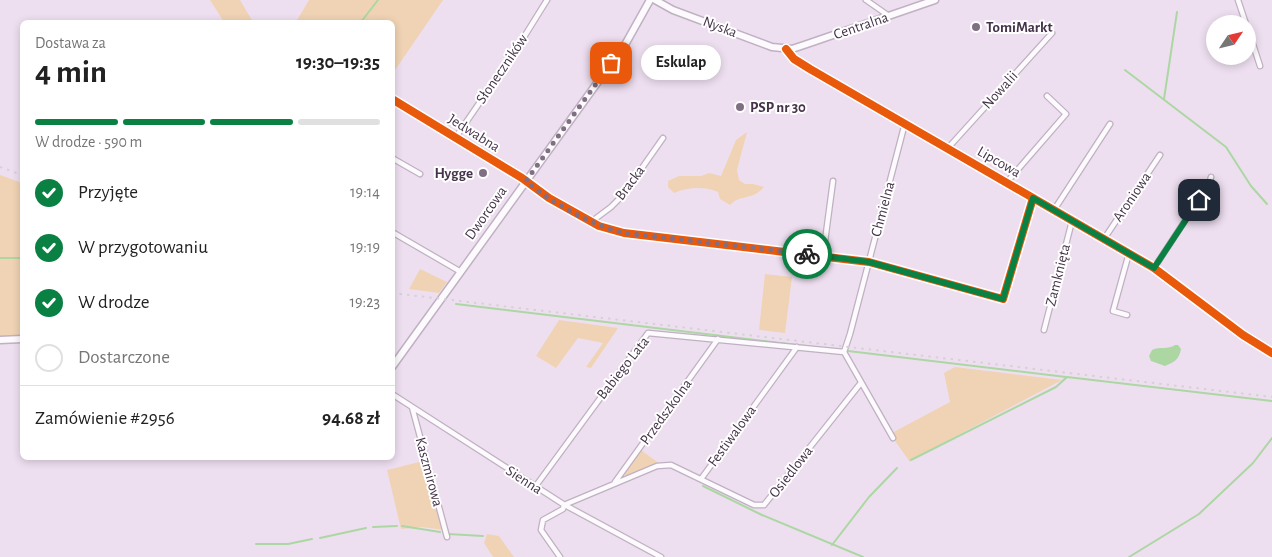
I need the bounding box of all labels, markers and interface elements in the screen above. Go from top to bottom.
street label: Centralna [832,10,890,42]
street label: Nyska [701,14,739,40]
north arrow [1206,15,1256,65]
map controls [1206,15,1256,65]
place label: TomiMarkt [986,20,1052,35]
marker: TomiMarkt [970,21,982,33]
street label: Słoneczników [473,32,531,106]
text: Dostawa za [35,35,106,51]
pin [590,42,632,84]
callout: Eskulap [641,46,721,80]
icon: bag [597,49,625,77]
text: 19:30–19:35 [296,53,380,72]
text: Eskulap [656,54,706,70]
text: 4 min [35,56,107,88]
street label: Nowalii [979,68,1021,112]
place label: PSP nr 30 [750,100,806,115]
marker: PSP nr 30 [734,101,746,113]
street label: Jedwabna [445,111,503,155]
text: W drodze · 590 m [35,134,142,150]
street label: Lipcowa [975,144,1023,180]
street label: Bracka [612,163,648,203]
place label: Hygge [435,166,473,181]
marker: Hygge [477,167,489,179]
street label: Aroniowa [1110,170,1154,224]
icon: check [35,179,63,207]
pin [1178,179,1220,221]
street label: Chmielna [868,180,898,238]
text: Przyjęte [78,183,138,202]
text: 19:14 [350,184,380,200]
street label: Dworcowa [462,184,510,242]
icon: home [1185,186,1213,214]
courier [782,229,832,279]
icon: check [35,234,63,262]
text: W przygotowaniu [78,238,208,257]
text: 19:19 [350,239,380,255]
icon: bike [793,240,821,268]
street label: Zamknięta [1043,242,1073,308]
icon: check [35,289,63,317]
text: W drodze [78,293,150,312]
text: 19:23 [349,294,380,310]
street label: Babiego Lata [594,334,652,402]
text: Dostarczone [78,348,170,367]
street label: Przedszkolna [637,376,695,448]
street label: Festiwalowa [705,403,759,469]
text: Zamówienie #2956 [35,409,175,428]
text: 94.68 zł [322,409,380,428]
street label: Kaszmirowa [413,436,445,508]
street label: Osiedlowa [766,443,816,501]
street label: Sienna [503,463,545,497]

